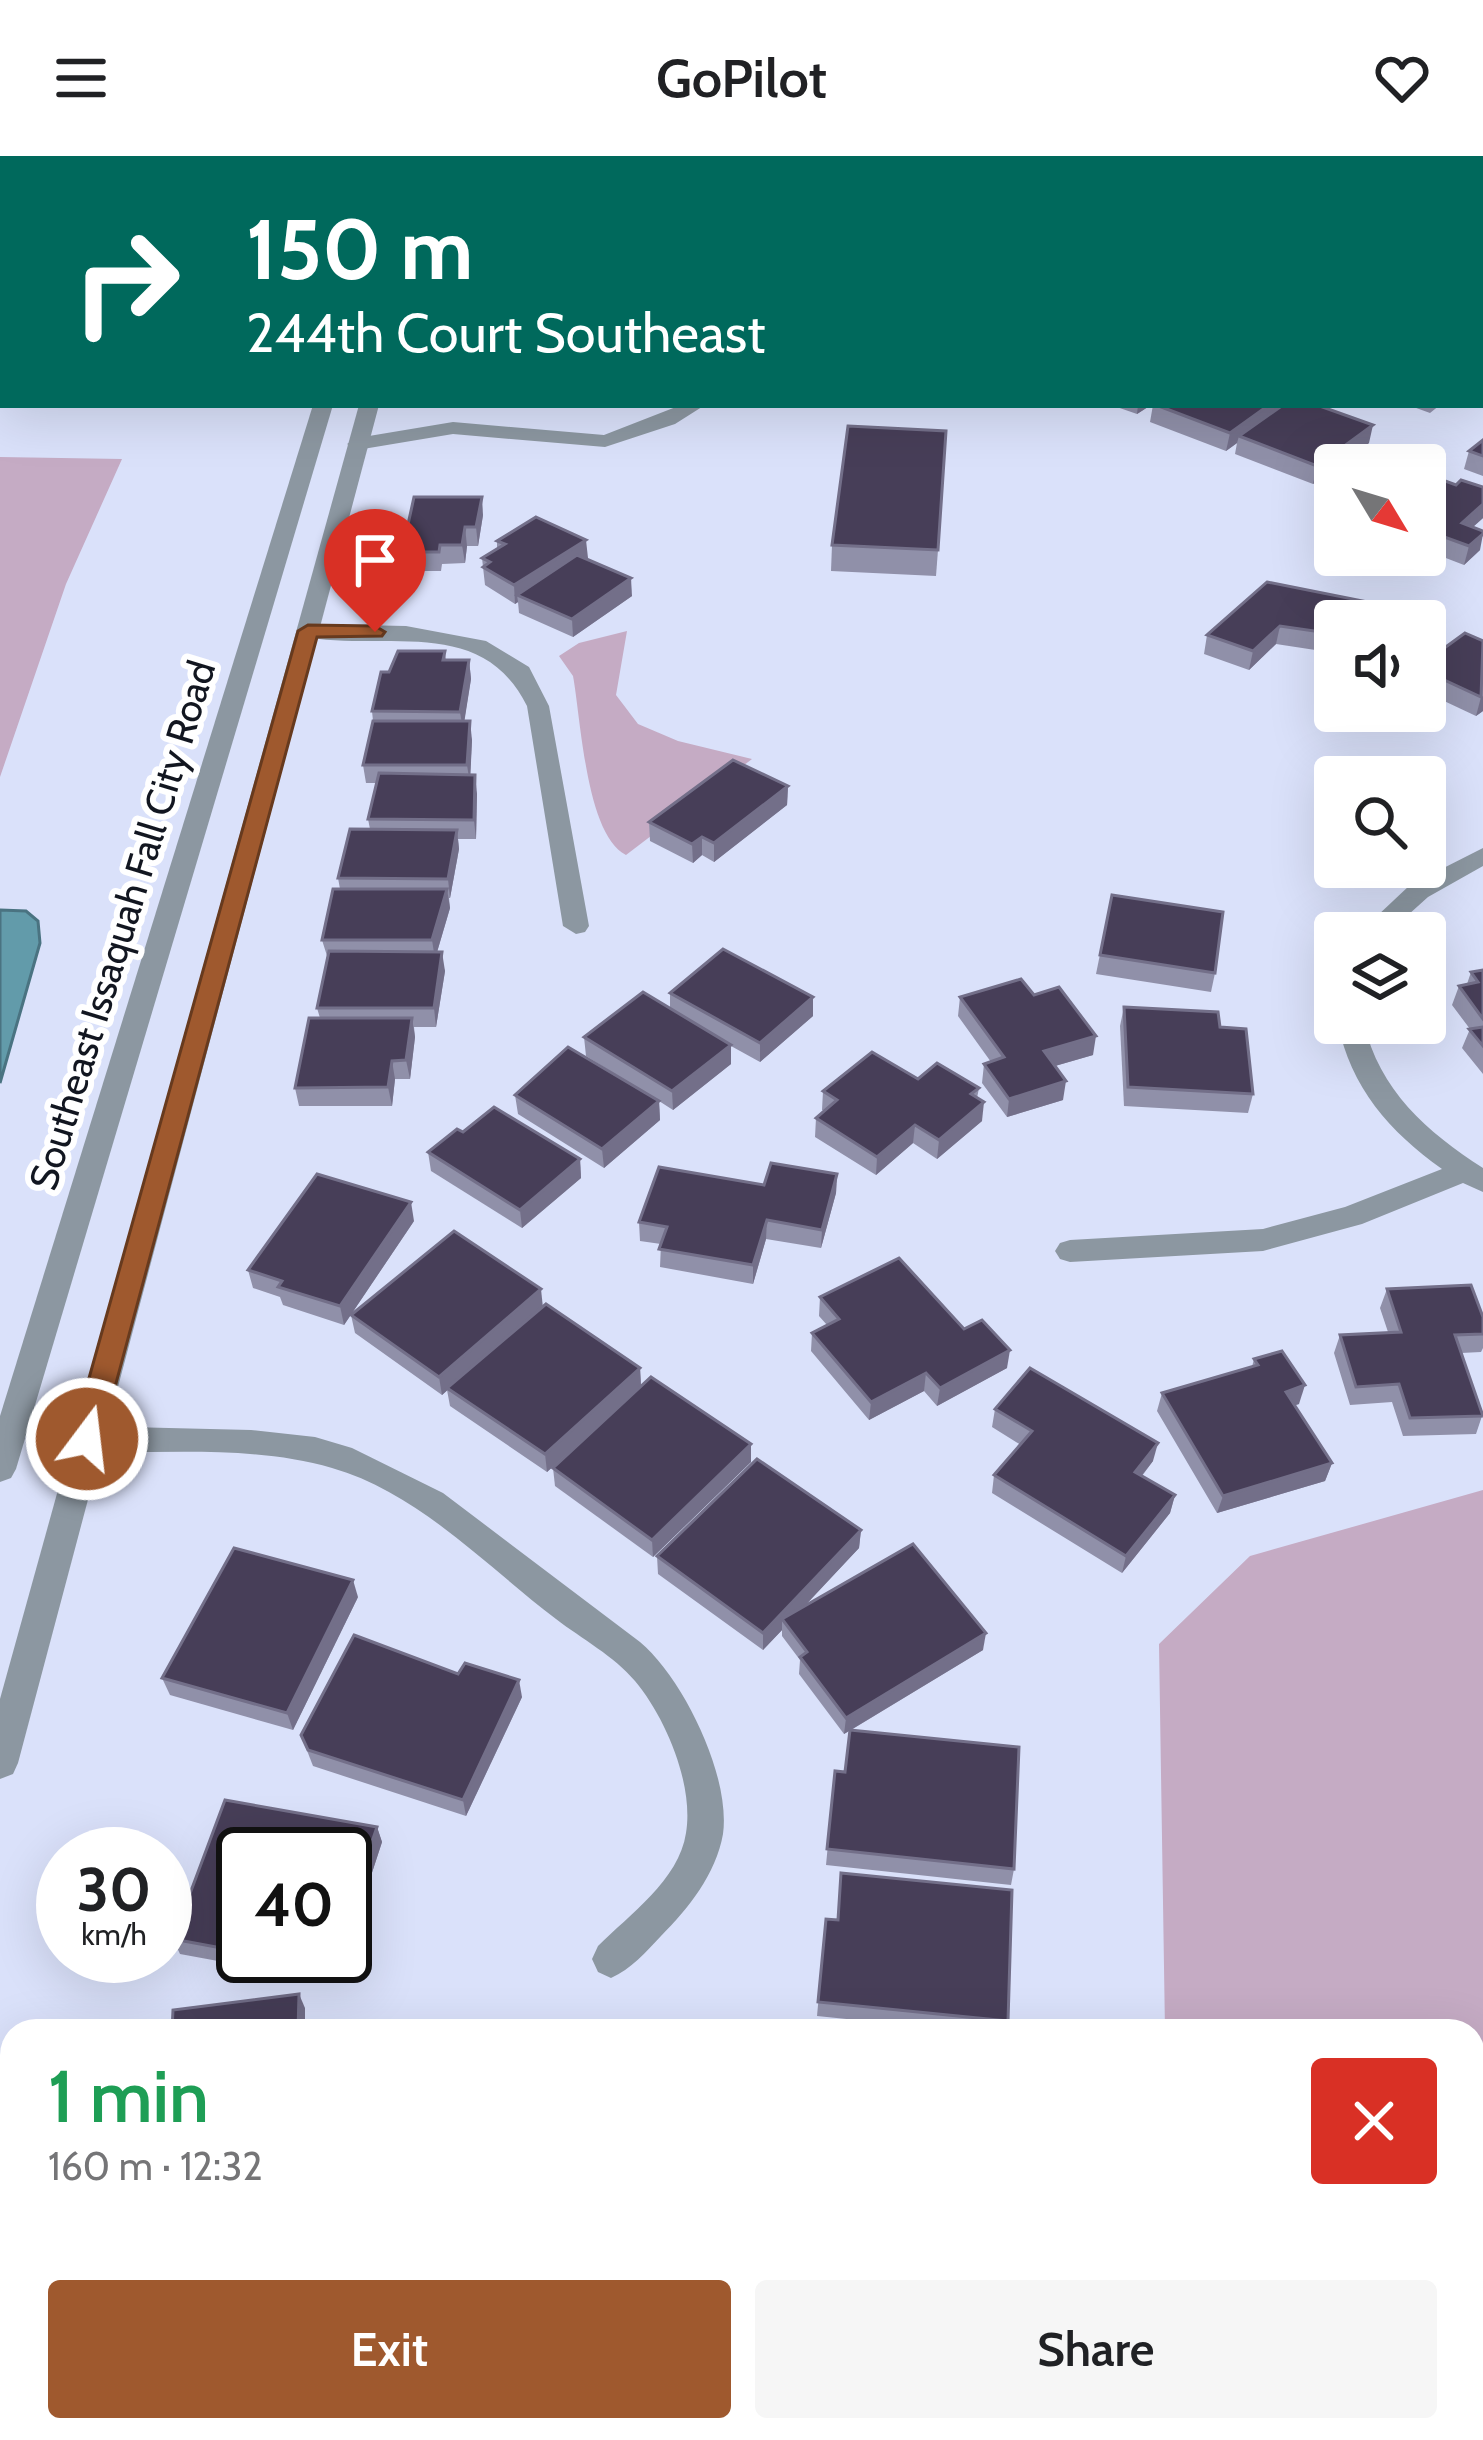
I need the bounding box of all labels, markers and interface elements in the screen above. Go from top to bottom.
icon: menu [48,45,114,111]
text: GoPilot [656,45,827,111]
icon: heart [1369,45,1435,111]
text: 150 m [246,198,473,300]
icon: right [48,204,204,360]
text: 244th Court Southeast [246,300,765,366]
north arrow [1314,444,1446,576]
map controls [1314,444,1446,1044]
pin [324,509,426,632]
icon: arrive [342,527,408,593]
button: sound [1314,600,1446,732]
street label: Southeast Issaquah Fall City Road [19,655,225,1195]
button: search [1314,756,1446,888]
button: layers [1314,912,1446,1044]
position arrow [24,1376,150,1502]
speed limit sign: 40 [216,1827,372,1983]
text: 30 [77,1853,151,1926]
text: km/h [81,1916,147,1953]
text: 1 min [48,2053,209,2140]
button: close [1311,2058,1437,2184]
text: 160 m · 12:32 [48,2142,263,2190]
button: Exit [48,2280,731,2418]
button: Share [755,2280,1437,2418]

